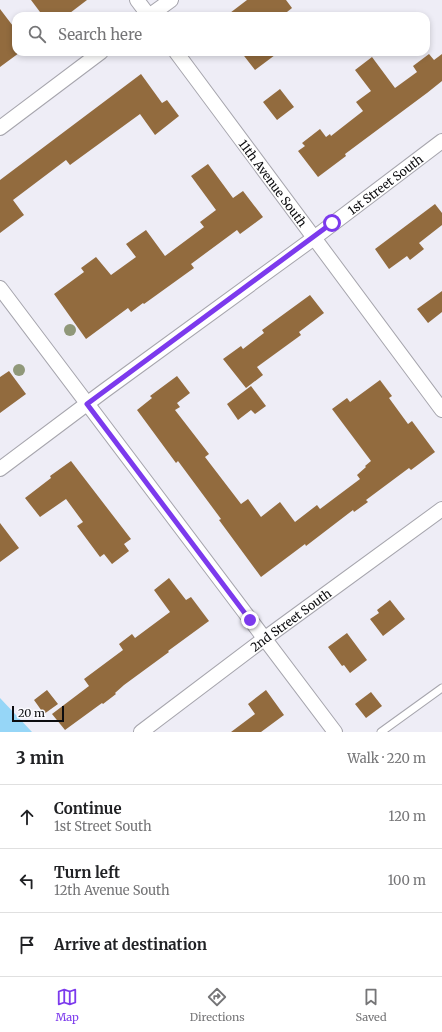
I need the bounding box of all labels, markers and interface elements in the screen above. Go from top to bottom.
search box [12,12,430,56]
icon: search [26,23,48,45]
text: Search here [58,25,142,44]
street label: 11th Avenue South [236,136,311,229]
street label: 1st Street South [345,151,426,217]
route start [323,214,341,232]
street label: 2nd Street South [247,585,334,654]
route end [241,611,259,629]
scale bar [12,704,64,723]
text: 20 m [18,706,45,720]
text: 3 min [16,747,64,769]
text: Walk · 220 m [347,750,426,767]
text: Continue [54,799,122,818]
icon: ahead [16,806,38,828]
text: 120 m [388,808,426,825]
text: 1st Street South [54,818,152,835]
text: Turn left [54,863,120,882]
icon: left [16,870,38,892]
text: 100 m [388,872,426,889]
text: 12th Avenue South [54,882,170,899]
icon: arrive [16,934,38,956]
text: Arrive at destination [54,935,207,954]
tab: Map [55,986,79,1024]
tab: Directions [190,986,245,1024]
tab: Saved [355,986,387,1024]

